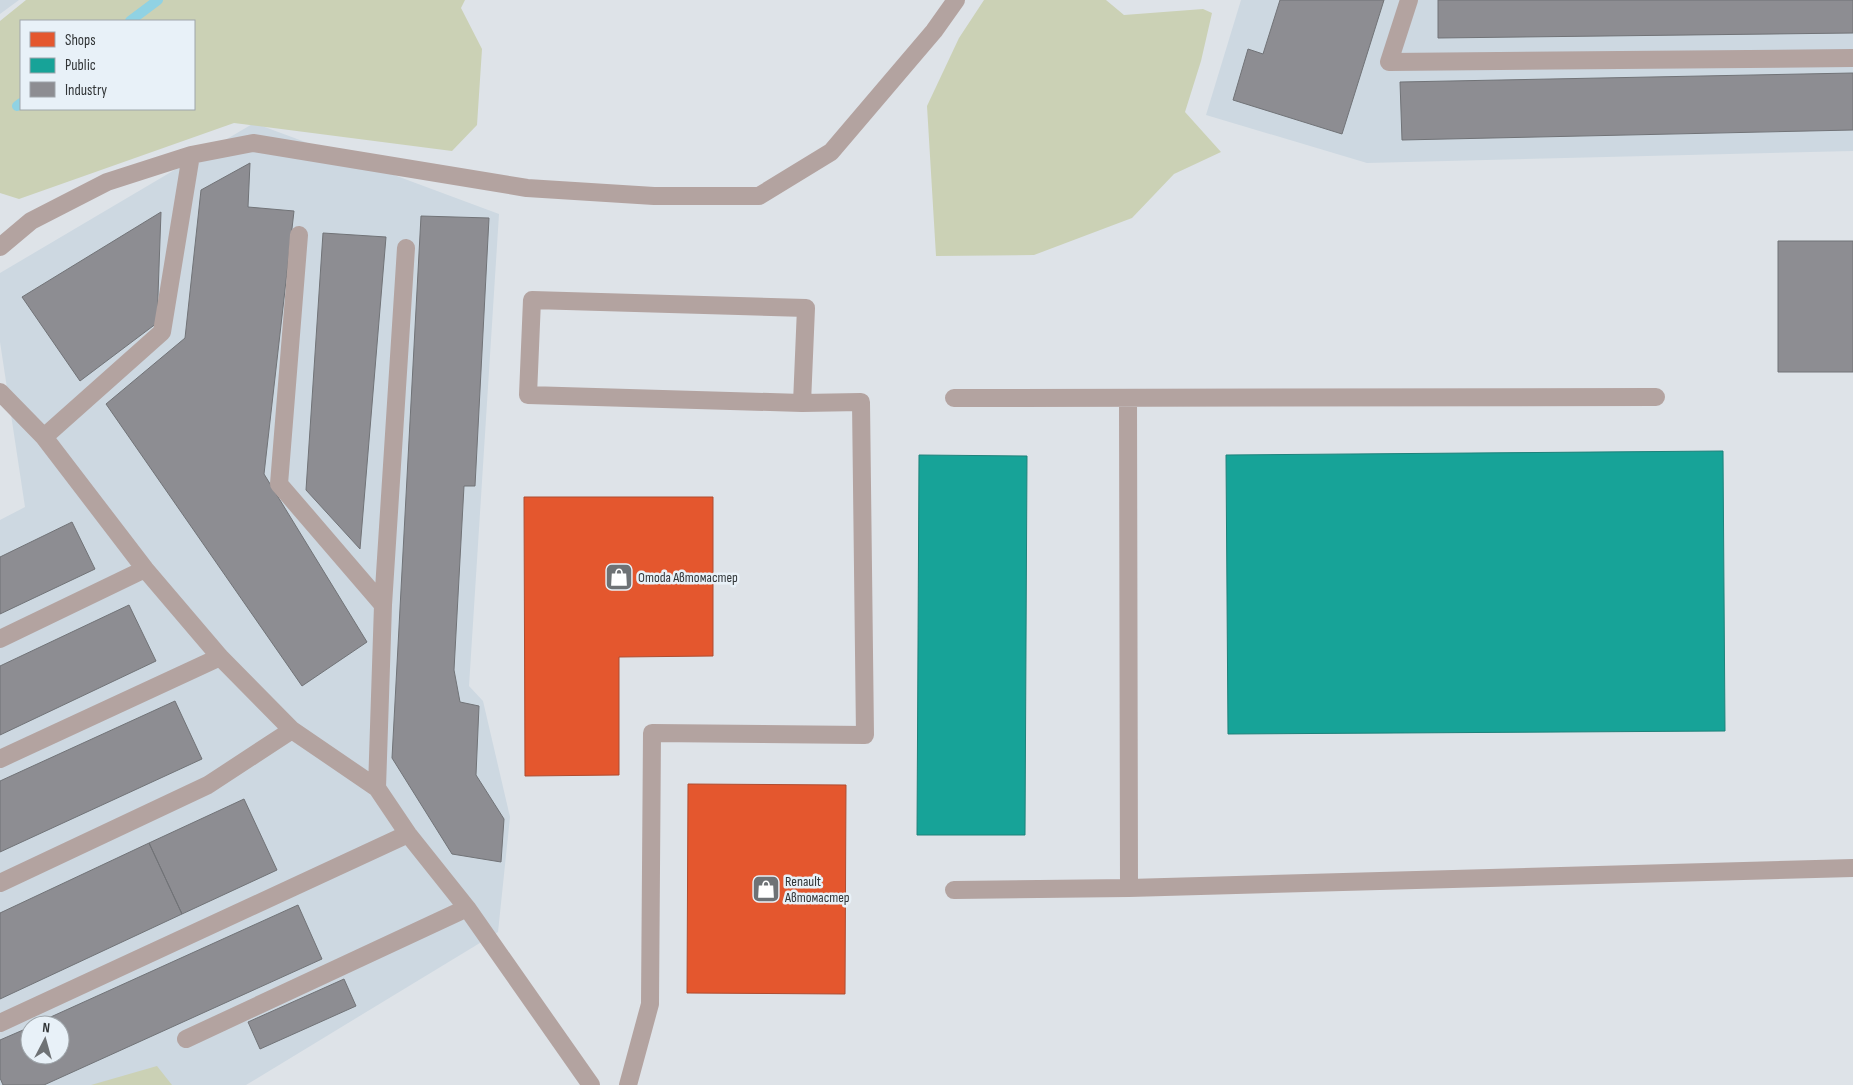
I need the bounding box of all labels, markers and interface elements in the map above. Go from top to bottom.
legend [20,20,195,110]
text: Shops [65,31,96,50]
text: Public [65,56,96,75]
text: Industry [65,81,107,100]
shop icon: Omoda Автомастер [604,562,634,592]
place label: Omoda Автомастер [638,569,738,586]
place label: Renault Автомастер [784,873,850,906]
shop icon: Renault Автомастер [751,874,781,904]
north arrow [20,1015,70,1065]
text: N [42,1019,51,1036]

